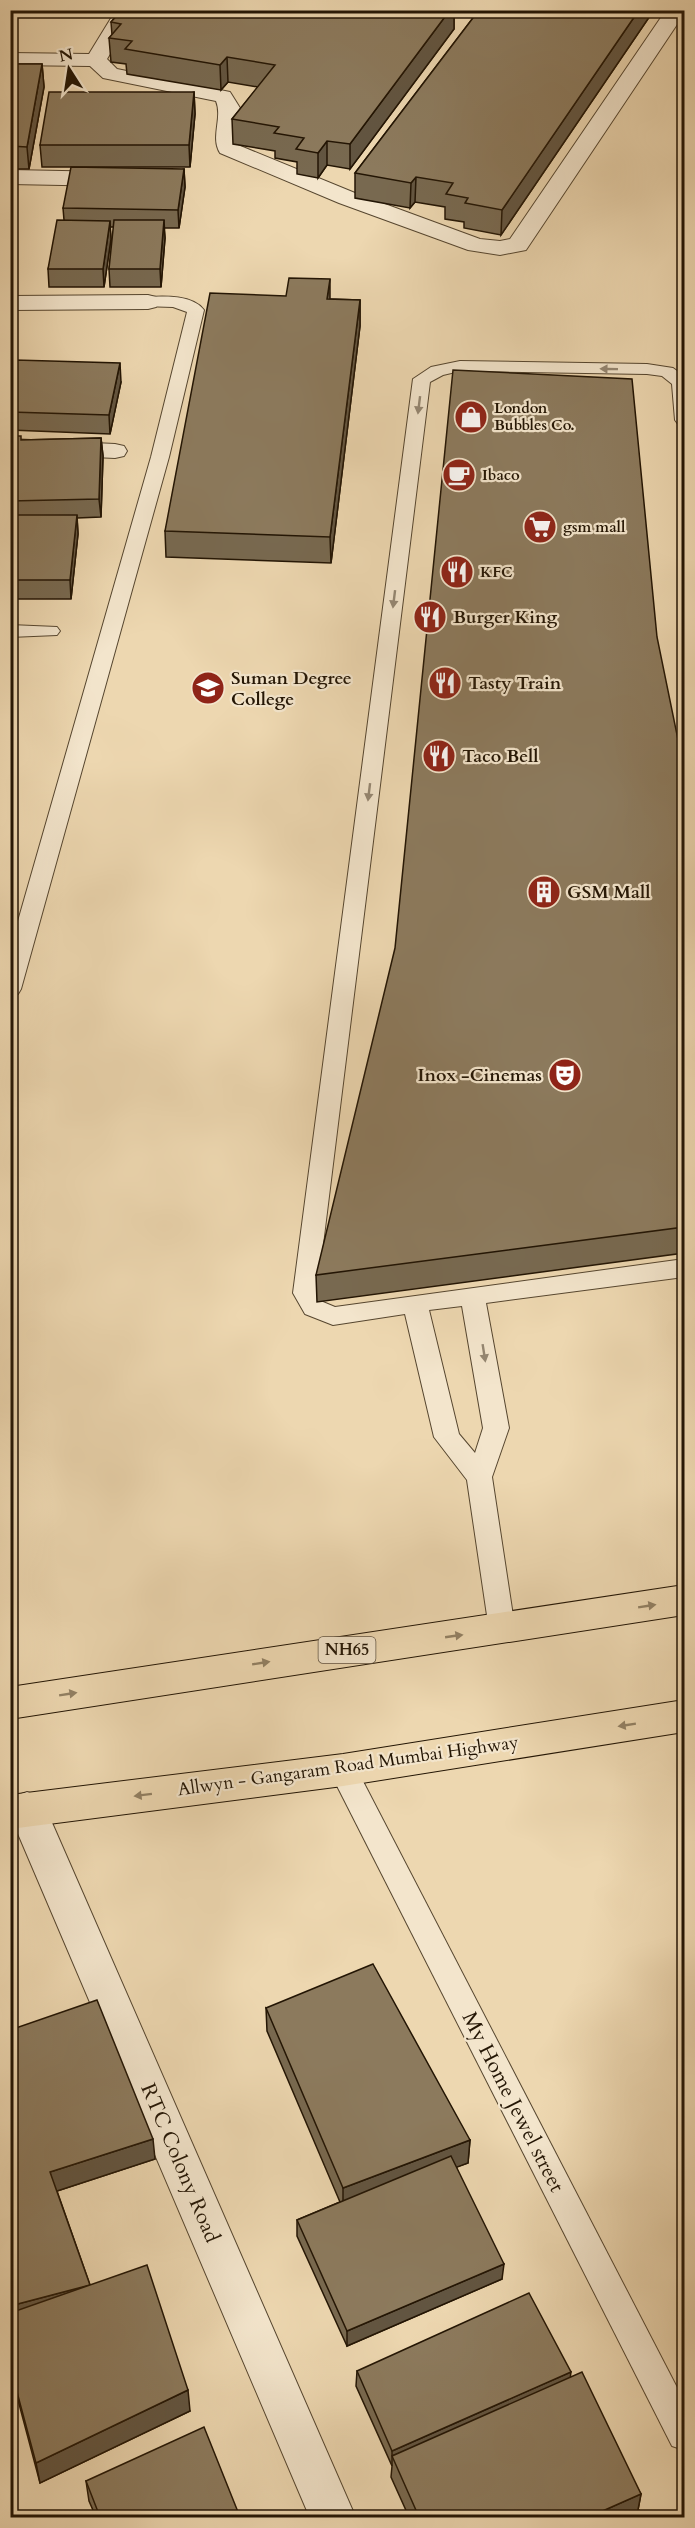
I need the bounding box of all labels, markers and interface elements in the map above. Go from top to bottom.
north arrow [39,39,99,99]
text: N [57,43,75,68]
one-way arrow [599,364,618,373]
one-way arrow [414,396,424,415]
place label: London Bubbles Co. [494,398,575,435]
shop icon: London Bubbles Co. [453,399,489,435]
cafe icon: Ibaco [441,457,477,493]
place label: Ibaco [482,465,520,485]
supermarket icon: gsm mall [522,509,558,545]
place label: gsm mall [563,517,626,537]
restaurant icon: KFC [439,554,475,590]
place label: KFC [480,562,513,582]
one-way arrow [389,589,399,608]
restaurant icon: Burger King [412,599,448,635]
place label: Burger King [453,605,557,630]
restaurant icon: Tasty Train [427,665,463,701]
place label: Suman Degree College [231,666,352,712]
school or university icon: Suman Degree College [190,670,226,706]
place label: Tasty Train [468,671,562,696]
restaurant icon: Taco Bell [421,738,457,774]
place label: Taco Bell [462,744,539,769]
one-way arrow [364,783,374,802]
building icon: GSM Mall [526,874,562,910]
place label: GSM Mall [567,880,650,905]
theatre icon: Inox -Cinemas [547,1057,583,1093]
place label: Inox -Cinemas [417,1063,542,1088]
one-way arrow [479,1344,488,1363]
one-way arrow [637,1602,656,1611]
one-way arrow [445,1631,464,1640]
road number: NH65 [318,1637,376,1663]
one-way arrow [252,1659,271,1668]
one-way arrow [59,1689,78,1698]
one-way arrow [617,1721,636,1730]
street label: Allwyn - Gangaram Road Mumbai Highway [176,1730,521,1802]
one-way arrow [133,1790,152,1799]
street label: My Home Jewel street [455,2007,571,2198]
street label: RTC Colony Road [133,2079,227,2247]

